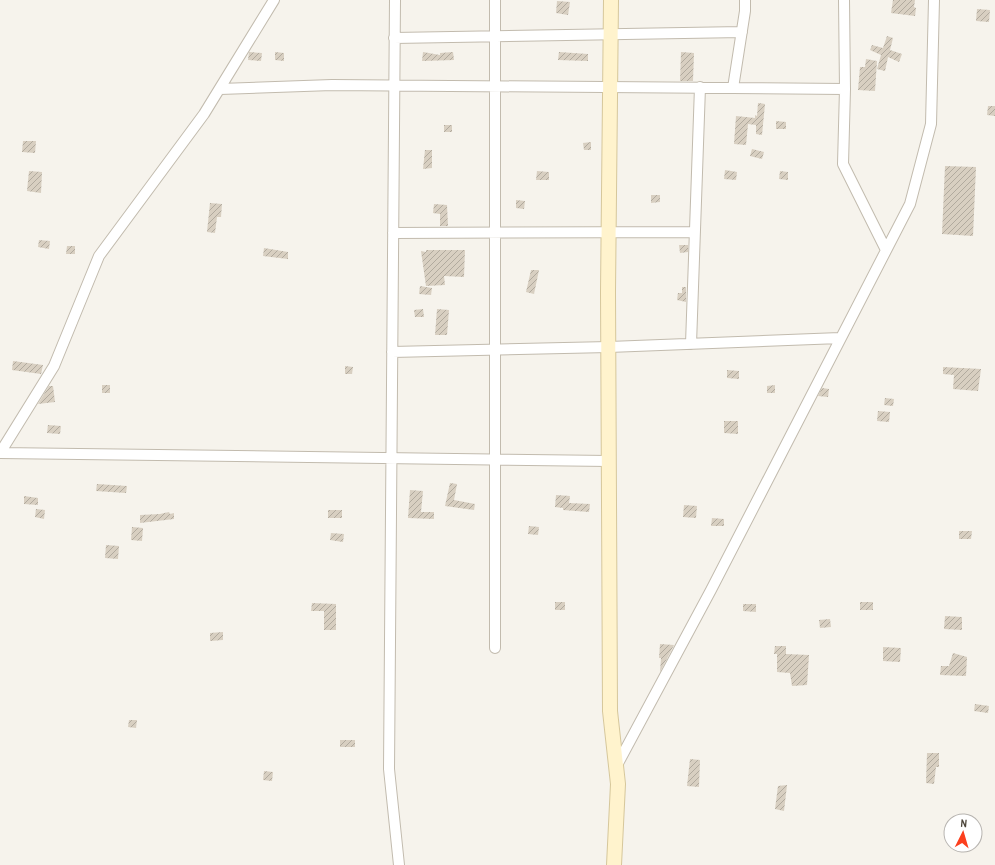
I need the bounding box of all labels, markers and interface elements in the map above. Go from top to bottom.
north arrow [943,813,983,853]
text: N [960,816,968,830]

